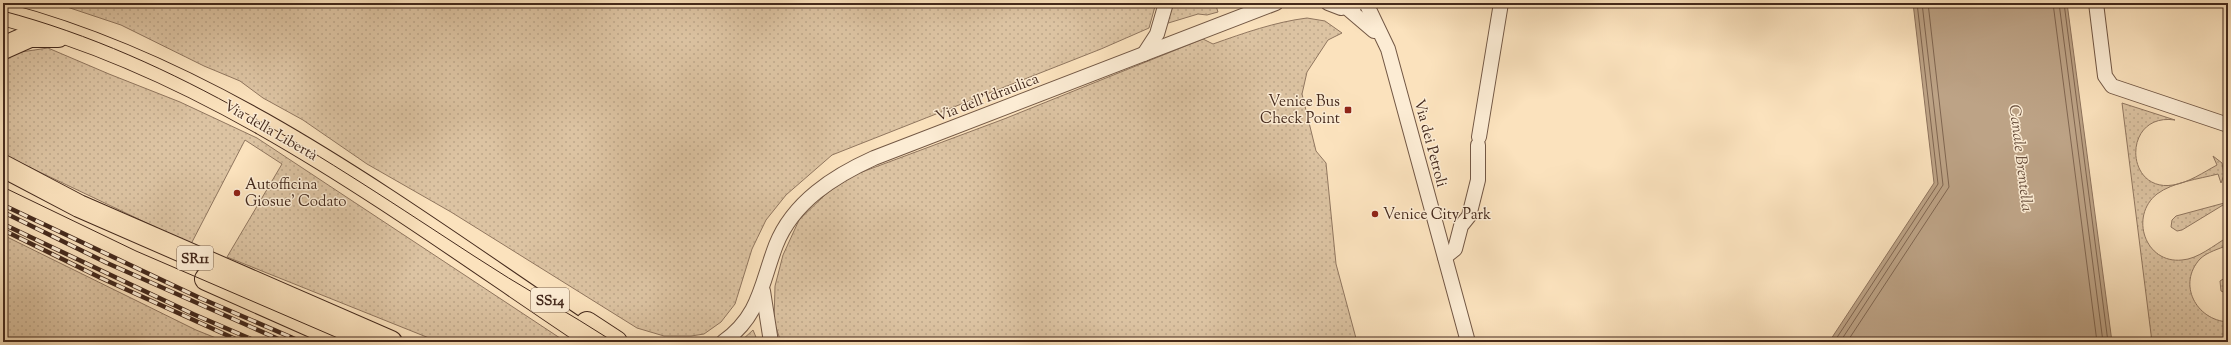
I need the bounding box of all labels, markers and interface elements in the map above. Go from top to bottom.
street label: Via dell'Idraulica [933,69,1042,128]
place label: Venice Bus Check Point [1260,92,1340,130]
street label: Via della Libertà [219,96,321,167]
street label: Via dei Petroli [1408,97,1451,190]
water label: Canale Brentella [2002,103,2038,213]
marker: Venice Bus Check Point [1343,105,1353,115]
place label: Autofficina Giosue' Codato [245,175,347,213]
marker: Autofficina Giosue' Codato [232,188,242,198]
place label: Venice City Park [1383,205,1491,226]
marker: Venice City Park [1370,209,1380,219]
road number: SR11 [177,246,213,270]
road number: SS14 [531,288,569,312]

